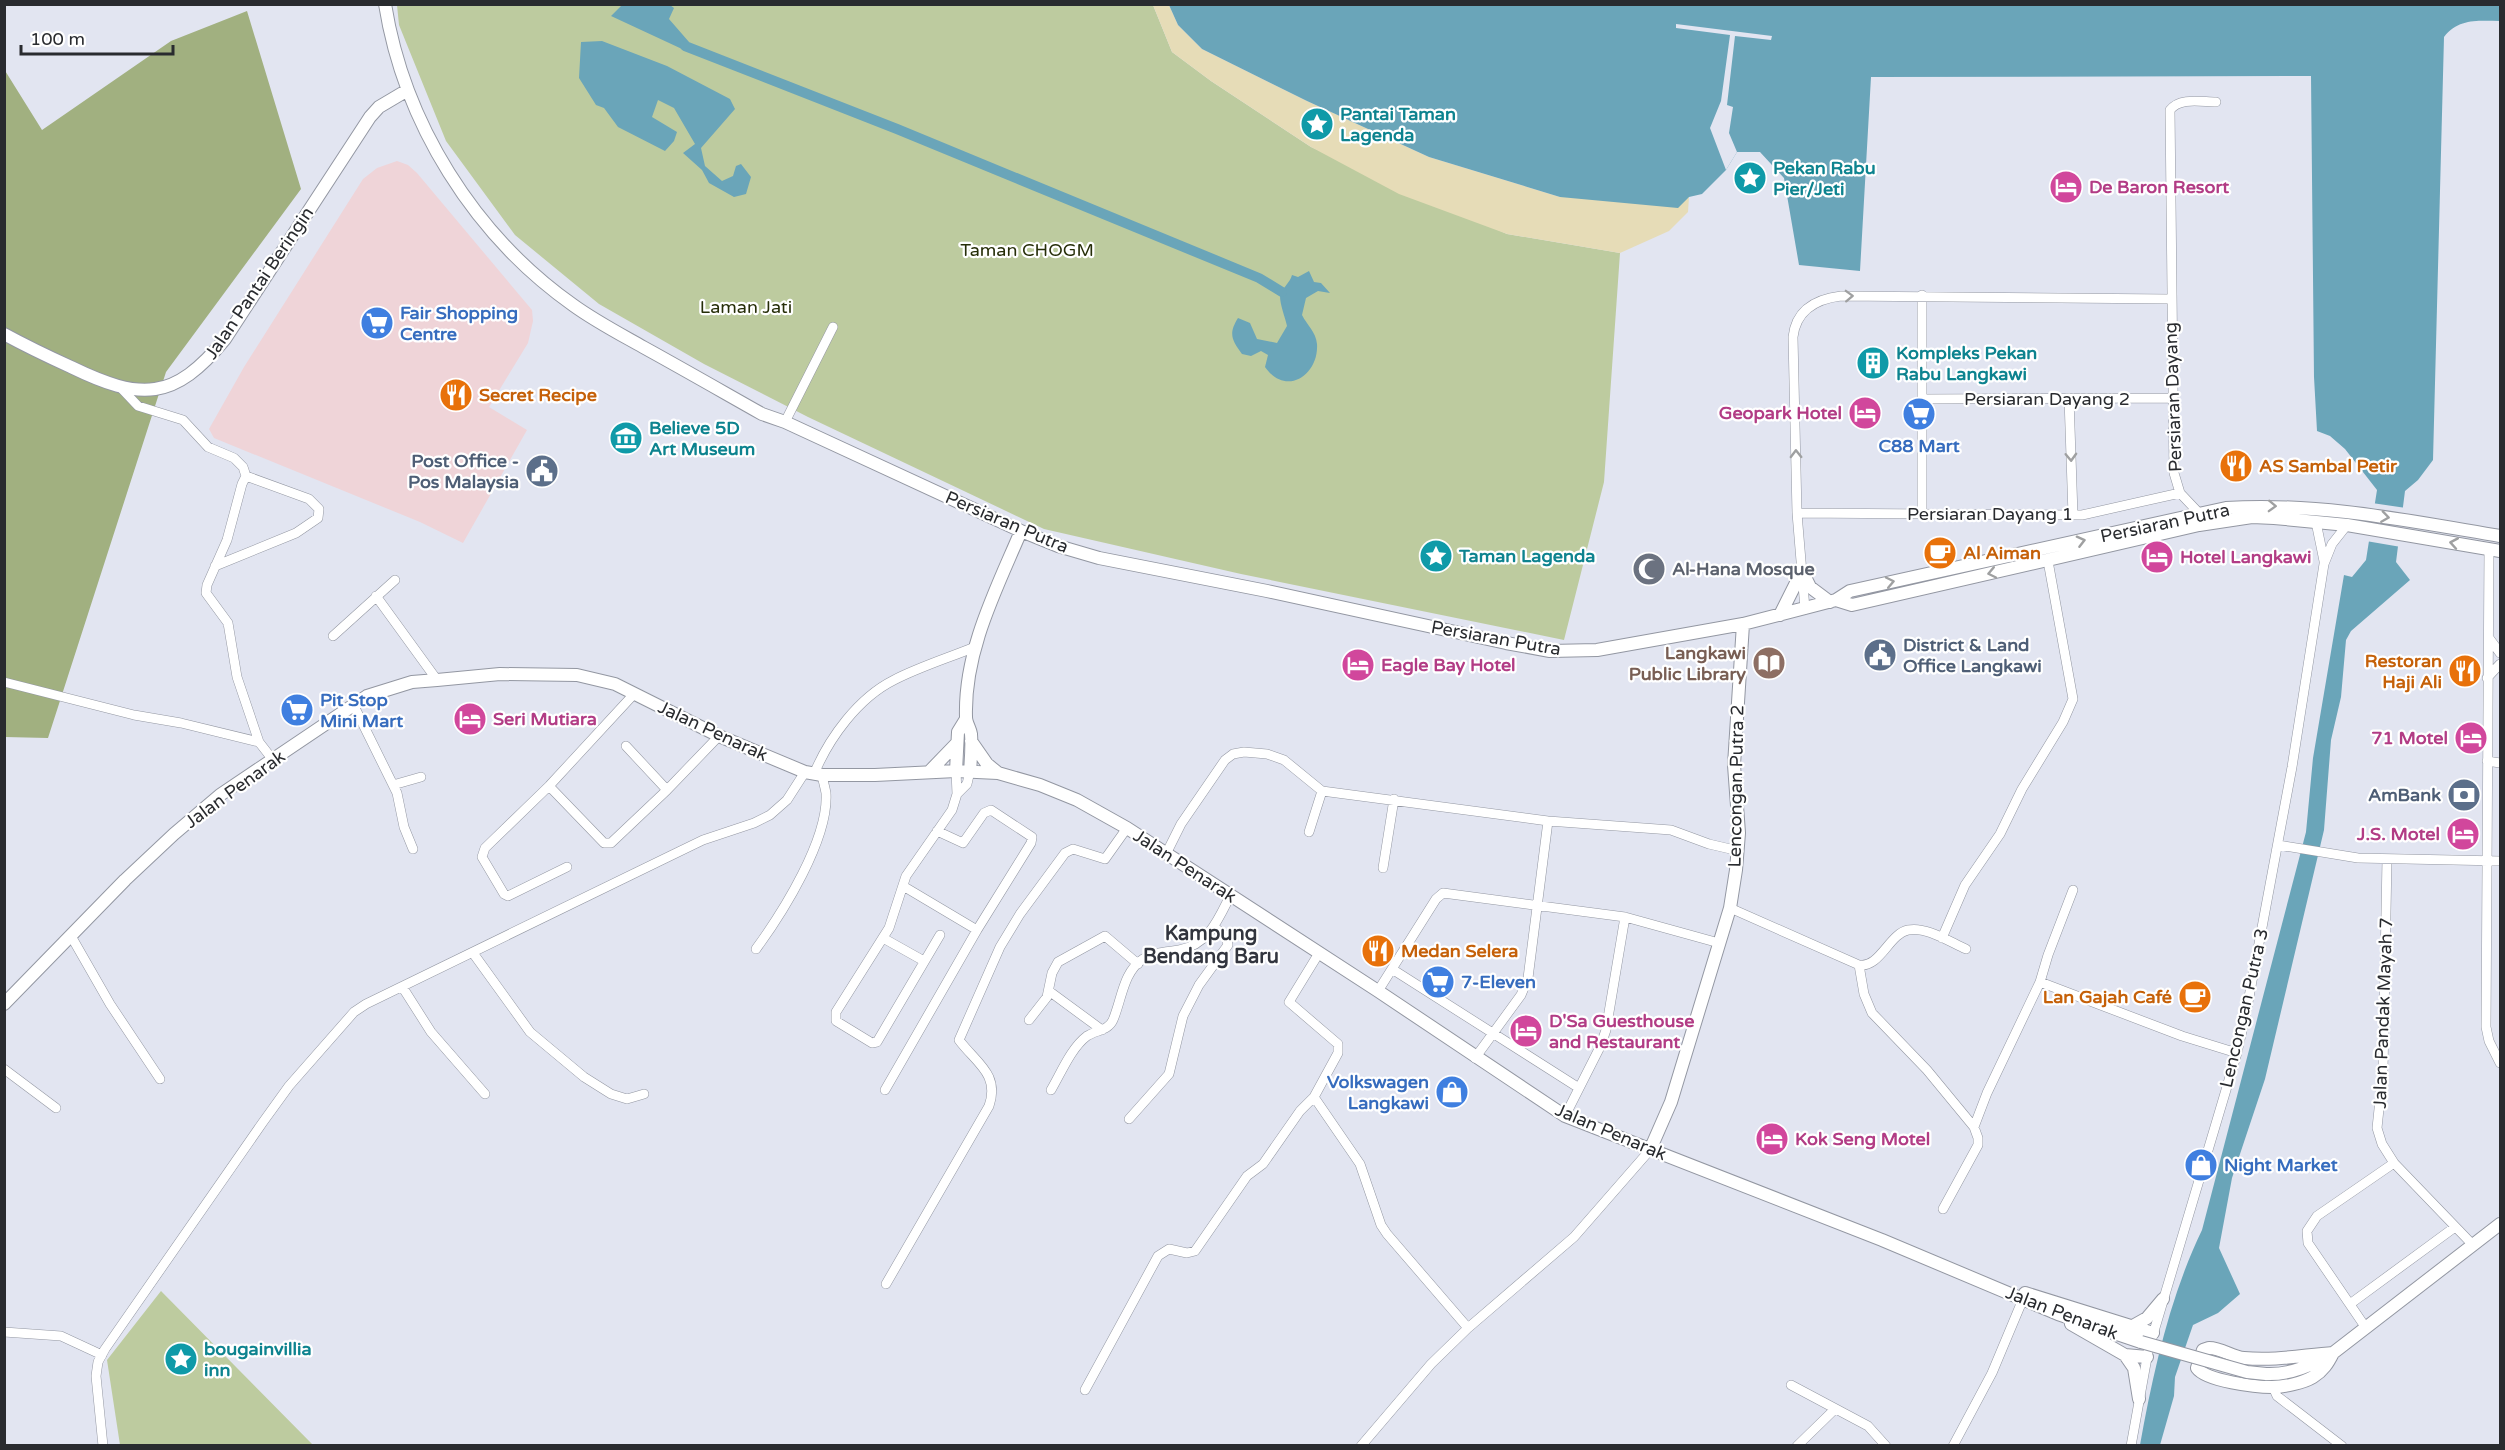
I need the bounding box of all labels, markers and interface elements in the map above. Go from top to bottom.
scale bar [21,18,172,56]
text: 100 m [30,28,85,50]
place label: Pantai Taman Lagenda [1340,103,1456,146]
place icon: Pantai Taman Lagenda [1299,106,1335,142]
place label: Pekan Rabu Pier/Jeti [1773,157,1876,200]
place icon: Pekan Rabu Pier/Jeti [1732,160,1768,196]
hotel icon: De Baron Resort [2048,169,2084,205]
place label: De Baron Resort [2089,176,2229,198]
street label: Jalan Pantai Beringin [200,203,318,363]
park label: Taman CHOGM [960,239,1094,261]
one-way arrow [1845,289,1854,302]
park label: Laman Jati [700,296,792,318]
place label: Fair Shopping Centre [400,302,518,345]
supermarket icon: Fair Shopping Centre [359,305,395,341]
street label: Persiaran Dayang [2159,322,2187,472]
place label: Kompleks Pekan Rabu Langkawi [1896,342,2037,385]
building icon: Kompleks Pekan Rabu Langkawi [1855,345,1891,381]
restaurant icon: Secret Recipe [438,377,474,413]
place label: Secret Recipe [479,384,597,406]
street label: Persiaran Dayang 2 [1964,388,2130,410]
hotel icon: Geopark Hotel [1847,395,1883,431]
supermarket icon: C88 Mart [1901,396,1937,432]
place label: Geopark Hotel [1719,402,1842,424]
place label: Believe 5D Art Museum [649,417,755,460]
museum icon: Believe 5D Art Museum [608,420,644,456]
place label: C88 Mart [1878,435,1960,457]
restaurant icon: AS Sambal Petir [2218,448,2254,484]
place label: Post Office - Pos Malaysia [408,450,519,493]
one-way arrow [1790,450,1802,459]
one-way arrow [2065,452,2077,461]
public building icon: Post Office - Pos Malaysia [524,453,560,489]
place label: AS Sambal Petir [2259,455,2398,477]
street label: Persiaran Putra [942,486,1072,558]
street label: Persiaran Putra [2098,499,2232,547]
one-way arrow [2268,500,2277,512]
street label: Persiaran Dayang 1 [1907,503,2073,525]
one-way arrow [2381,511,2390,523]
cafe icon: Al Aiman [1922,535,1958,571]
one-way arrow [2076,535,2086,548]
one-way arrow [2449,537,2459,550]
place icon: Taman Lagenda [1418,538,1454,574]
hotel icon: Hotel Langkawi [2139,539,2175,575]
place label: Al Aiman [1963,542,2041,564]
place label: Taman Lagenda [1458,545,1595,567]
place label: Hotel Langkawi [2180,546,2311,568]
mosque icon: Al-Hana Mosque [1631,551,1667,587]
place label: Al-Hana Mosque [1672,558,1815,580]
one-way arrow [1988,565,1998,578]
one-way arrow [1885,577,1895,590]
street label: Persiaran Putra [1429,616,1563,660]
place label: District & Land Office Langkawi [1903,634,2042,677]
public building icon: District & Land Office Langkawi [1862,637,1898,673]
place label: Langkawi Public Library [1629,642,1746,685]
library icon: Langkawi Public Library [1751,645,1787,681]
hotel icon: Eagle Bay Hotel [1340,647,1376,683]
place label: Restoran Haji Ali [2365,650,2442,693]
restaurant icon: Restoran Haji Ali [2447,653,2483,689]
place label: Eagle Bay Hotel [1381,654,1516,676]
place label: Pit Stop Mini Mart [320,689,403,732]
supermarket icon: Pit Stop Mini Mart [279,692,315,728]
street label: Jalan Penarak [655,696,772,766]
hotel icon: Seri Mutiara [452,701,488,737]
street label: Lencongan Putra 2 [1724,704,1748,868]
place label: Seri Mutiara [493,708,597,730]
hotel icon: 71 Motel [2453,720,2489,756]
place label: 71 Motel [2371,727,2448,749]
street label: Jalan Penarak [181,745,290,833]
bank icon: AmBank [2446,777,2482,813]
place label: AmBank [2368,784,2441,806]
hotel icon: J.S. Motel [2445,816,2481,852]
place label: J.S. Motel [2356,823,2440,845]
street label: Jalan Penarak [1129,824,1241,908]
street label: Jalan Pandak Mayah 7 [2369,917,2397,1109]
district label: Kampung Bendang Baru [1143,922,1279,969]
street label: Lencongan Putra 3 [2215,926,2273,1090]
restaurant icon: Medan Selera [1360,933,1396,969]
place label: Medan Selera [1401,940,1518,962]
supermarket icon: 7-Eleven [1420,964,1456,1000]
place label: 7-Eleven [1461,971,1536,993]
cafe icon: Lan Gajah Café [2177,979,2213,1015]
place label: Lan Gajah Café [2043,986,2172,1008]
place label: D'Sa Guesthouse and Restaurant [1549,1010,1694,1053]
hotel icon: D'Sa Guesthouse and Restaurant [1508,1013,1544,1049]
place label: Volkswagen Langkawi [1327,1071,1429,1114]
shop icon: Volkswagen Langkawi [1434,1074,1470,1110]
street label: Jalan Penarak [1552,1099,1670,1165]
hotel icon: Kok Seng Motel [1754,1121,1790,1157]
place label: Kok Seng Motel [1795,1128,1930,1150]
shop icon: Night Market [2183,1147,2219,1183]
place label: Night Market [2224,1154,2338,1176]
street label: Jalan Penarak [2003,1281,2122,1345]
place label: bougainvillia inn [204,1338,312,1381]
place icon: bougainvillia inn [163,1341,199,1377]

